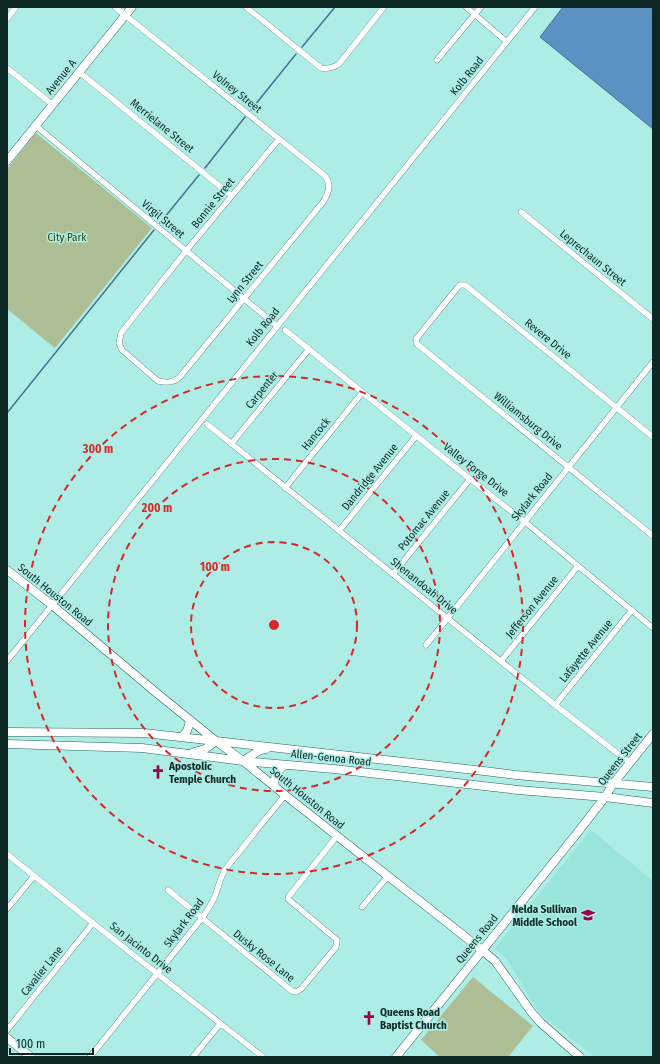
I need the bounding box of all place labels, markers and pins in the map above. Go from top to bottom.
centre of rings [267,618,281,632]
place label: Apostolic Temple Church [168,760,236,786]
church icon: Apostolic Temple Church [150,764,166,780]
place label: Nelda Sullivan Middle School [512,903,578,929]
school or university icon: Nelda Sullivan Middle School [580,907,596,923]
place label: Queens Road Baptist Church [380,1006,447,1032]
church icon: Queens Road Baptist Church [361,1010,377,1026]

